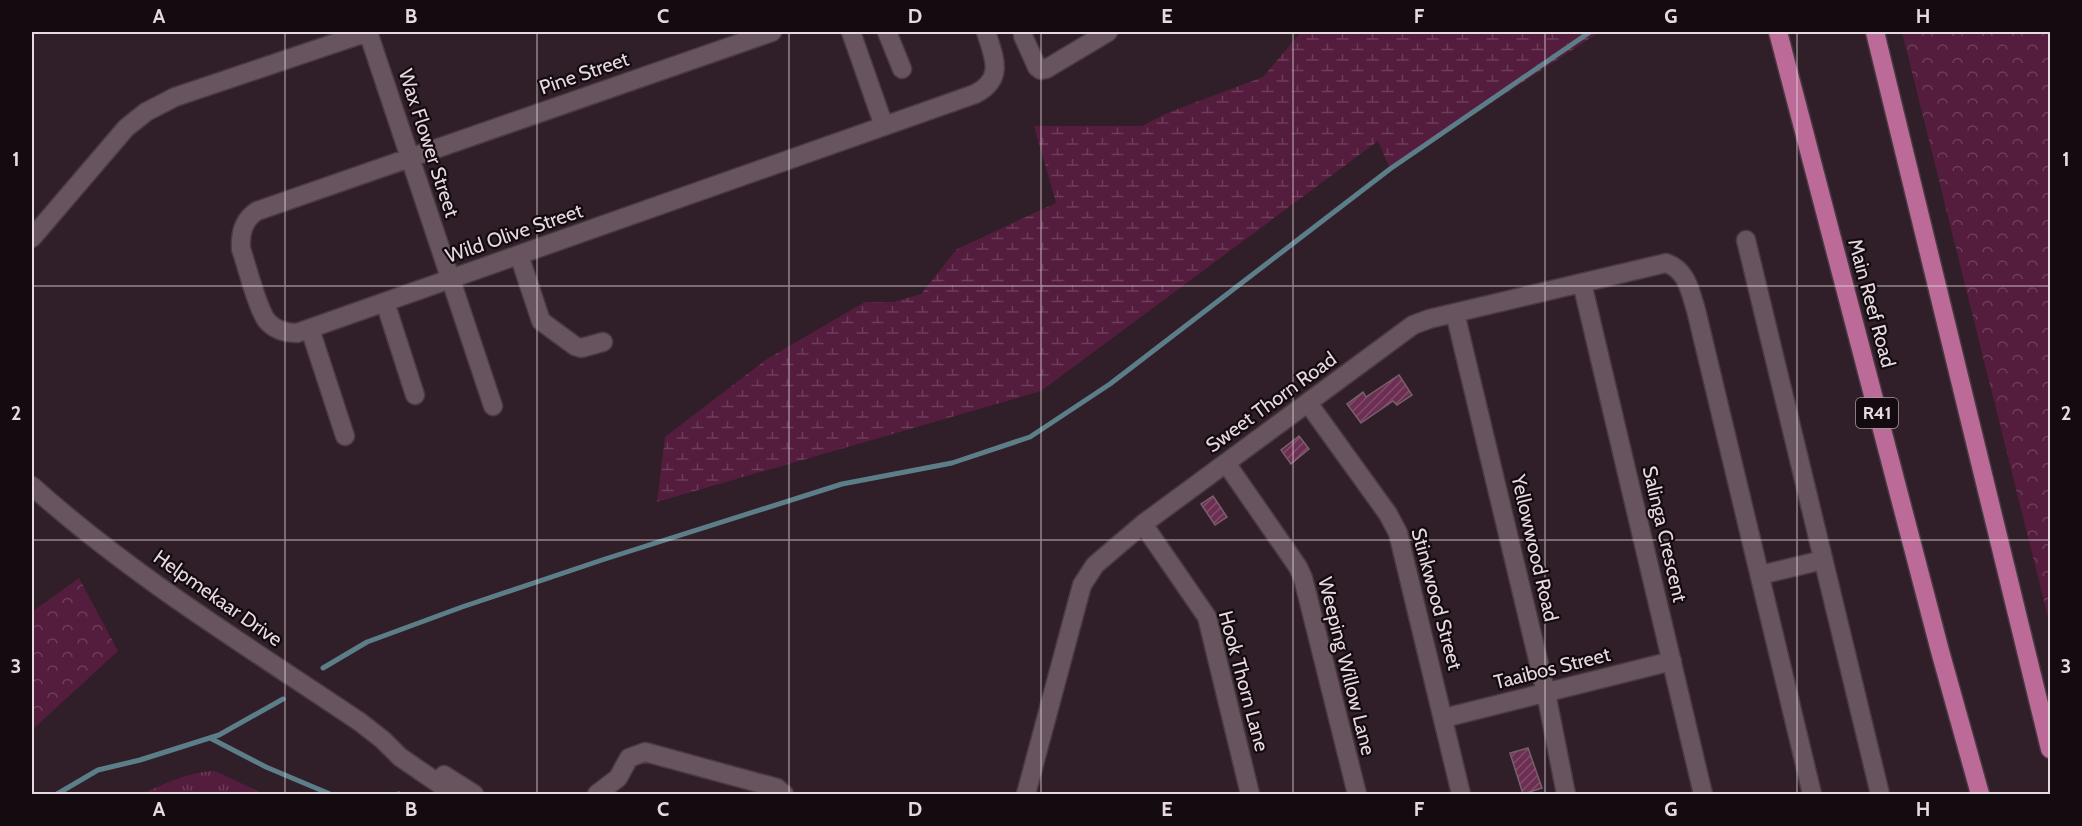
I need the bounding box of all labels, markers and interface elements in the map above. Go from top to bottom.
text: A [153,4,166,28]
text: B [405,4,417,28]
text: C [657,4,669,28]
text: D [908,4,922,28]
text: E [1161,4,1173,28]
text: F [1414,4,1425,28]
text: G [1664,4,1678,28]
text: H [1916,4,1930,28]
street label: Pine Street [536,46,632,99]
street label: Wax Flower Street [394,66,464,220]
text: 1 [12,147,20,171]
text: 1 [2062,147,2070,171]
street label: Wild Olive Street [442,198,586,268]
street label: Main Reef Road [1843,236,1901,370]
street label: Sweet Thorn Road [1201,347,1341,457]
road number: R41 [1856,398,1898,428]
text: 2 [11,401,21,425]
text: 2 [2061,401,2071,425]
street label: Salinga Crescent [1638,463,1692,605]
street label: Yellowwood Road [1506,471,1564,624]
street label: Stinkwood Street [1407,525,1468,673]
street label: Helpmekaar Drive [149,545,287,651]
street label: Weeping Willow Lane [1313,574,1381,758]
street label: Hook Thorn Lane [1214,608,1274,754]
street label: Taaibos Street [1491,642,1613,694]
text: 3 [11,654,21,678]
text: 3 [2061,654,2071,678]
text: A [153,797,166,821]
text: B [405,797,417,821]
text: C [657,797,669,821]
text: D [908,797,922,821]
text: E [1161,797,1173,821]
text: F [1414,797,1425,821]
text: G [1664,797,1678,821]
text: H [1916,797,1930,821]

